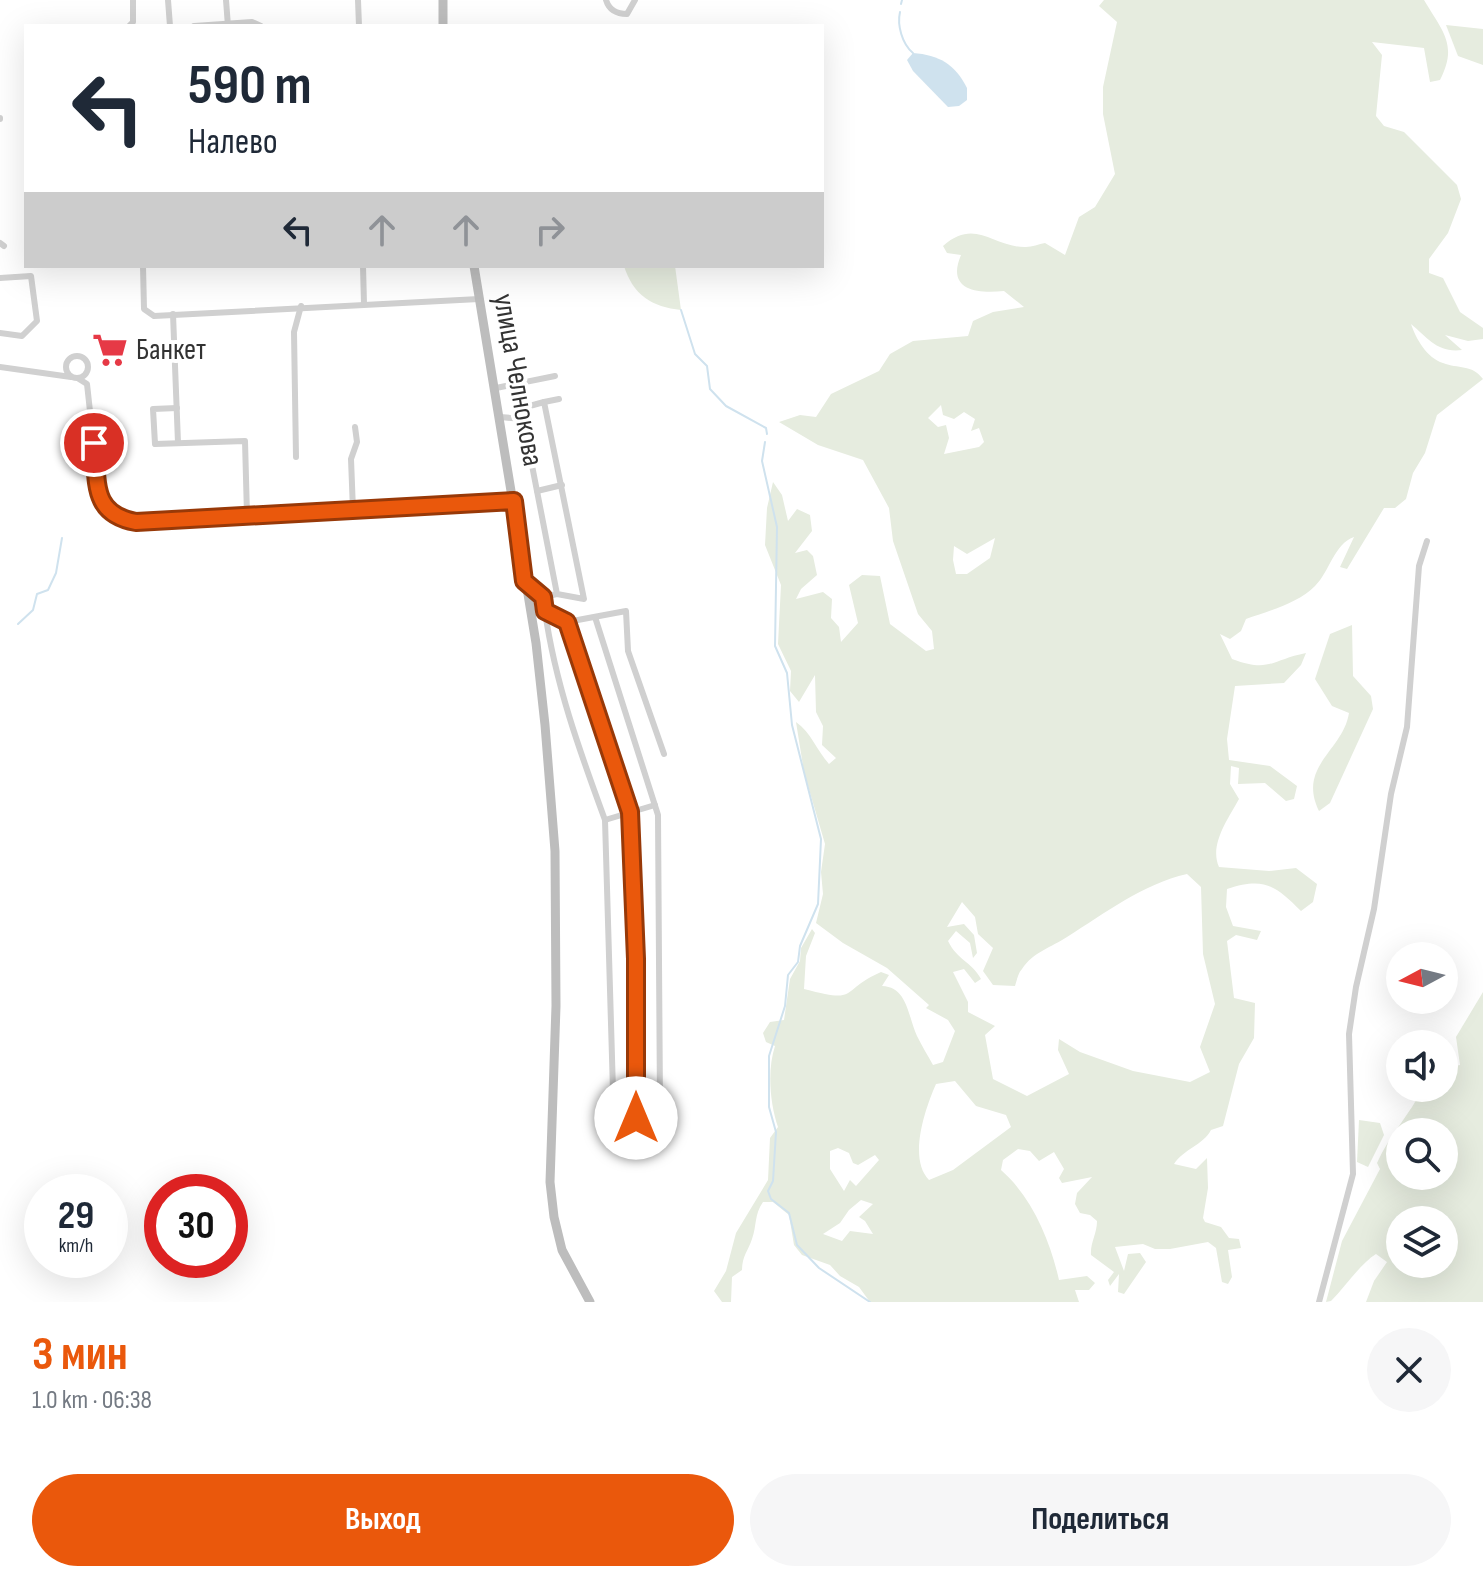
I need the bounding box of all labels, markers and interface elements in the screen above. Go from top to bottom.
text: 590 m [188,53,312,120]
icon: left [56,56,160,160]
text: Налево [188,121,278,164]
icon: left [276,208,320,252]
icon: ahead [360,208,404,252]
icon: ahead [444,208,488,252]
icon: right [528,208,572,252]
street label: улица Челнокова [485,291,551,469]
supermarket icon: Банкет [91,331,129,369]
place label: Банкет [136,332,206,368]
pin [60,409,128,477]
icon: arrive [72,421,116,465]
north arrow [1386,942,1458,1014]
map controls [1386,942,1458,1278]
button: sound [1386,1030,1458,1102]
position arrow [594,1076,678,1160]
button: search [1386,1118,1458,1190]
speed limit sign: 30 [144,1174,248,1278]
text: 29 [58,1192,94,1240]
button: layers [1386,1206,1458,1278]
text: km/h [59,1234,93,1258]
text: 3 мин [32,1326,128,1383]
button: close [1367,1328,1451,1412]
text: 1.0 km · 06:38 [32,1385,152,1416]
button: Выход [32,1474,734,1566]
button: Поделиться [750,1474,1451,1566]

